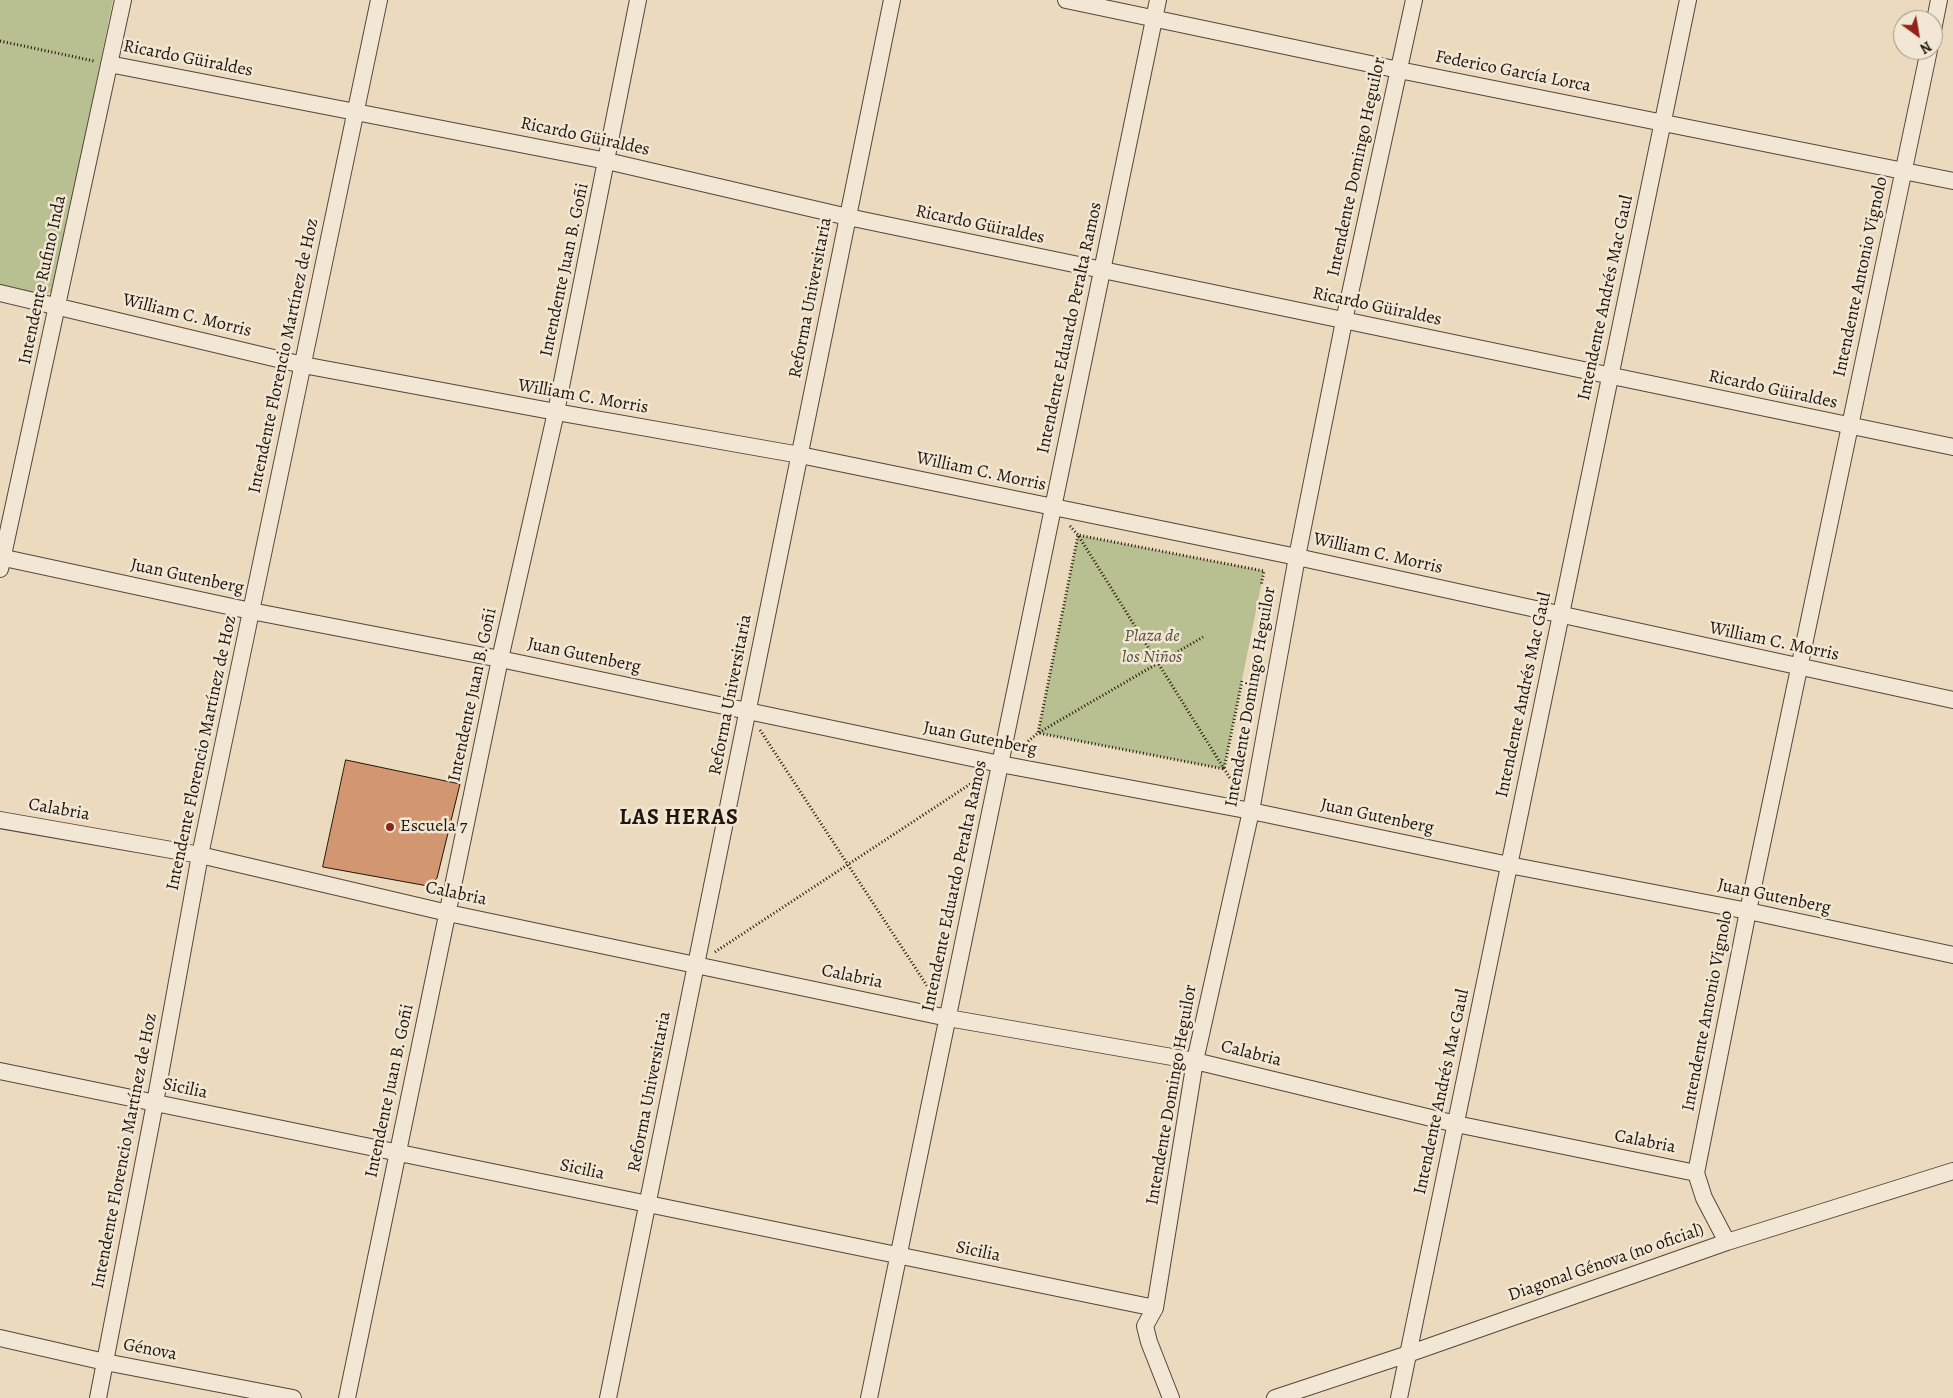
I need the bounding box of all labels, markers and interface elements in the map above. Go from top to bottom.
north arrow [1893,10,1943,60]
street label: Ricardo Güiraldes [121,36,255,82]
text: N [1916,37,1935,58]
street label: Federico García Lorca [1433,46,1593,98]
street label: Intendente Domingo Heguilor [1323,55,1391,279]
street label: Ricardo Güiraldes [518,113,652,161]
street label: Intendente Antonio Vignolo [1829,175,1893,379]
street label: Intendente Juan B. Goñi [536,181,594,359]
street label: Intendente Rufino Inda [14,193,72,367]
street label: Intendente Andrés Mac Gaul [1574,193,1638,403]
street label: Intendente Eduardo Peralta Ramos [1033,200,1107,456]
street label: Ricardo Güiraldes [913,201,1047,249]
street label: Reforma Universitaria [785,216,837,380]
street label: Intendente Florencio Martínez de Hoz [244,217,324,495]
street label: Ricardo Güiraldes [1310,283,1444,331]
street label: William C. Morris [120,290,254,342]
street label: Ricardo Güiraldes [1706,366,1840,414]
street label: William C. Morris [516,375,650,419]
street label: William C. Morris [914,448,1048,496]
street label: William C. Morris [1311,529,1445,579]
street label: Juan Gutenberg [128,554,246,600]
street label: Intendente Domingo Heguilor [1221,585,1281,809]
street label: Intendente Andrés Mac Gaul [1492,590,1556,800]
street label: Intendente Juan B. Goñi [444,606,502,784]
street label: Reforma Universitaria [705,613,757,777]
street label: Intendente Florencio Martínez de Hoz [162,614,242,892]
street label: William C. Morris [1707,618,1841,666]
park label: Plaza de los Niños [1122,626,1182,669]
street label: Juan Gutenberg [525,633,643,679]
street label: Juan Gutenberg [921,717,1039,761]
street label: Intendente Eduardo Peralta Ramos [918,758,992,1014]
street label: Calabria [27,794,91,826]
street label: Juan Gutenberg [1318,794,1436,840]
district label: LAS HERAS [618,806,740,832]
place label: Escuela 7 [400,816,467,838]
marker: Escuela 7 [384,821,396,833]
street label: Juan Gutenberg [1715,874,1833,920]
street label: Calabria [423,877,489,911]
street label: Intendente Antonio Vignolo [1678,909,1738,1113]
street label: Calabria [819,960,885,994]
street label: Intendente Domingo Heguilor [1142,983,1202,1207]
street label: Intendente Andrés Mac Gaul [1410,987,1474,1197]
street label: Intendente Juan B. Goñi [361,1002,419,1180]
street label: Reforma Universitaria [624,1010,676,1174]
street label: Intendente Florencio Martínez de Hoz [88,1011,162,1291]
street label: Calabria [1218,1036,1284,1072]
street label: Sicilia [161,1074,209,1104]
street label: Calabria [1613,1125,1677,1159]
street label: Sicilia [558,1155,606,1185]
street label: Diagonal Génova (no oficial) [1505,1219,1707,1307]
street label: Sicilia [954,1237,1002,1267]
street label: Génova [121,1334,179,1366]

